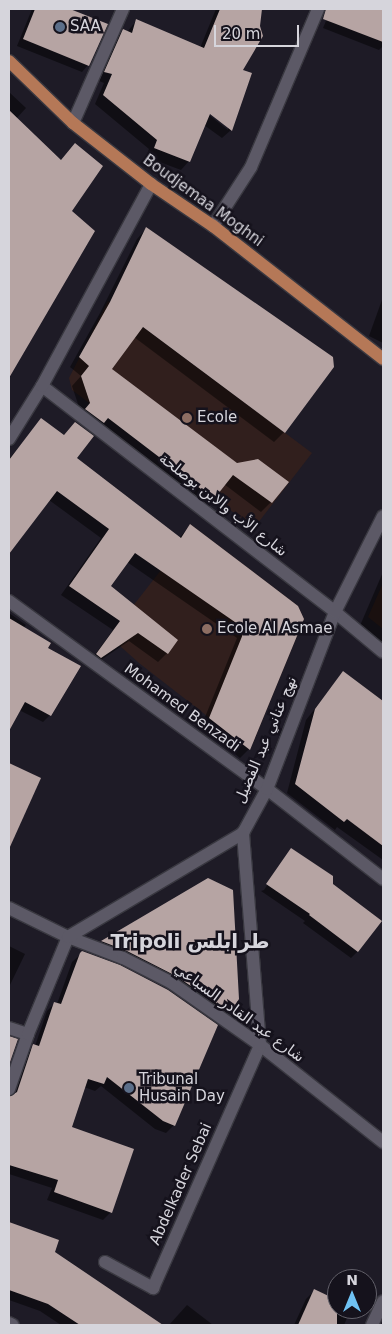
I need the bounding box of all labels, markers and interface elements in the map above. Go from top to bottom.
scale bar [217,15,302,47]
place label: SAA [70,18,101,36]
marker: SAA [54,21,66,33]
text: 20 m [222,25,260,43]
street label: Boudjemaa Moghni [139,151,267,251]
place label: Ecole [197,409,237,427]
marker: Ecole [181,412,193,424]
street label: شارع الأب والابن بوصلحة [155,449,291,561]
place label: Ecole Al Asmae [217,620,332,638]
marker: Ecole Al Asmae [201,623,213,635]
street label: Mohamed Benzadi [121,660,243,756]
street label: نهج عناني عبد الفضيل [231,674,301,806]
district label: Tripoli طرابلس [111,929,269,953]
street label: شارع عبد القادر السباعي [170,960,308,1066]
place label: Tribunal Husain Day [139,1070,225,1105]
marker: Tribunal Husain Day [123,1082,135,1094]
street label: Abdelkader Sebai [146,1120,216,1248]
north arrow [327,1269,377,1319]
text: N [346,1272,358,1288]

